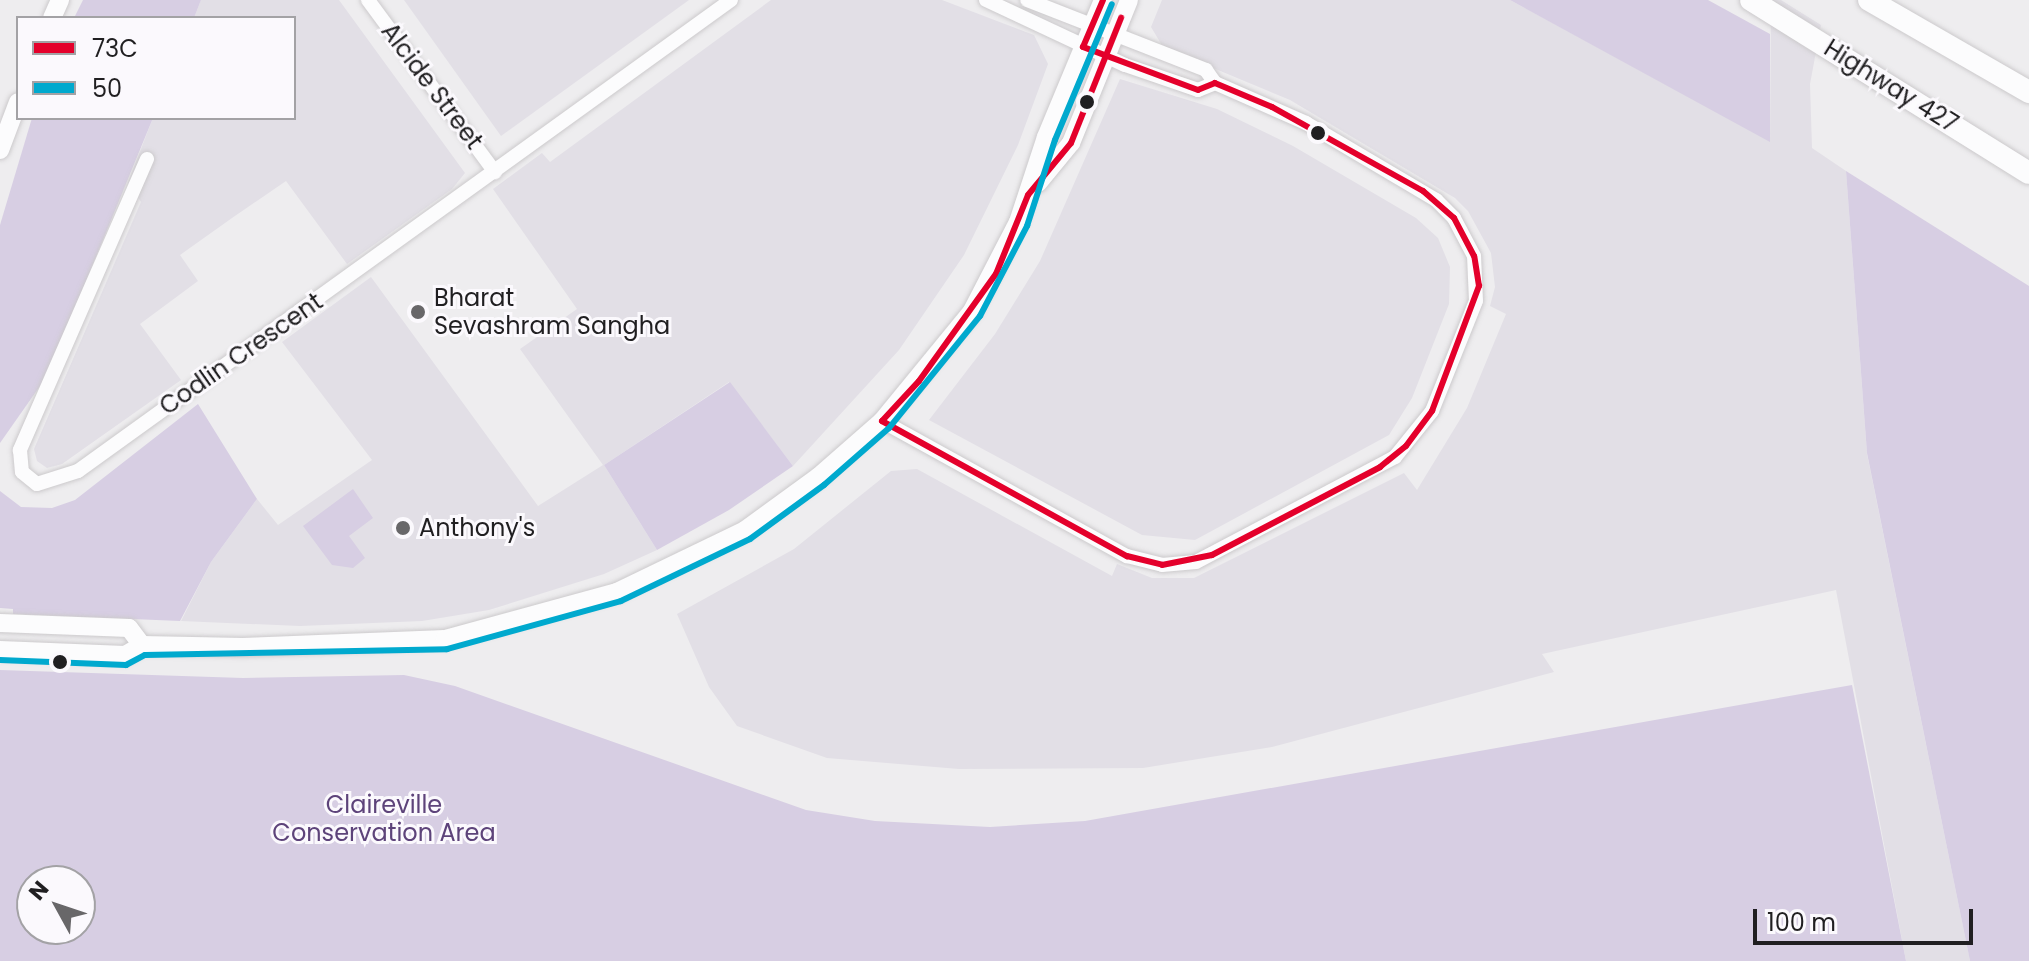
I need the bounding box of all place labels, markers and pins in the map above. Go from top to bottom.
unlabelled marker [1079,94,1095,110]
unlabelled marker [1310,125,1326,141]
place label: Bharat Sevashram Sangha [434,284,670,340]
marker: Bharat Sevashram Sangha [409,303,427,321]
place label: Anthony's [419,514,535,542]
marker: Anthony's [394,519,412,537]
unlabelled marker [52,654,68,670]

